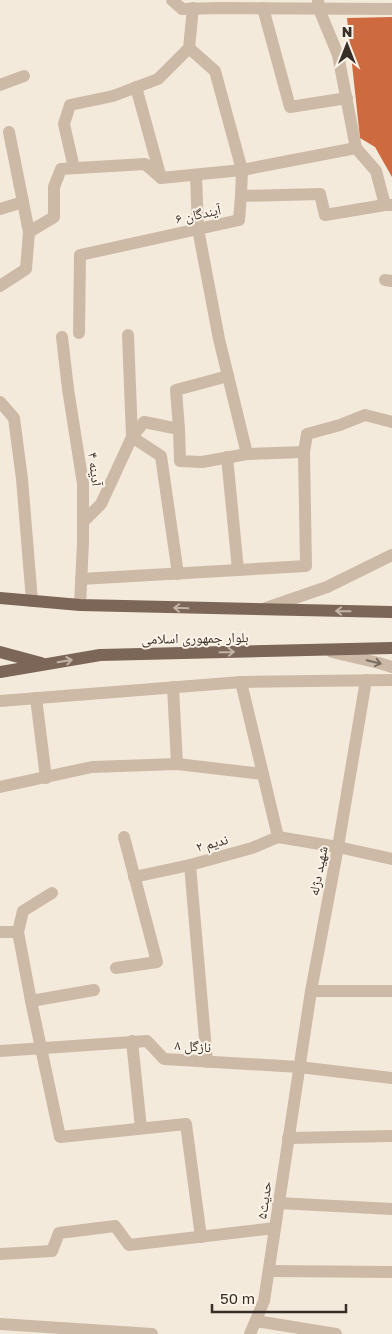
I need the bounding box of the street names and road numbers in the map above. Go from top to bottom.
street label: آیندگان ۶ [174,200,223,228]
street label: آدینه ۴ [85,451,106,487]
street label: بلوار جمهوری اسلامی [141,628,249,648]
street label: ندیم ۲ [194,830,230,857]
street label: شهید دژله [304,845,332,897]
street label: نازگل ۸ [174,1036,212,1056]
street label: حدیث۵ [252,1180,275,1220]

